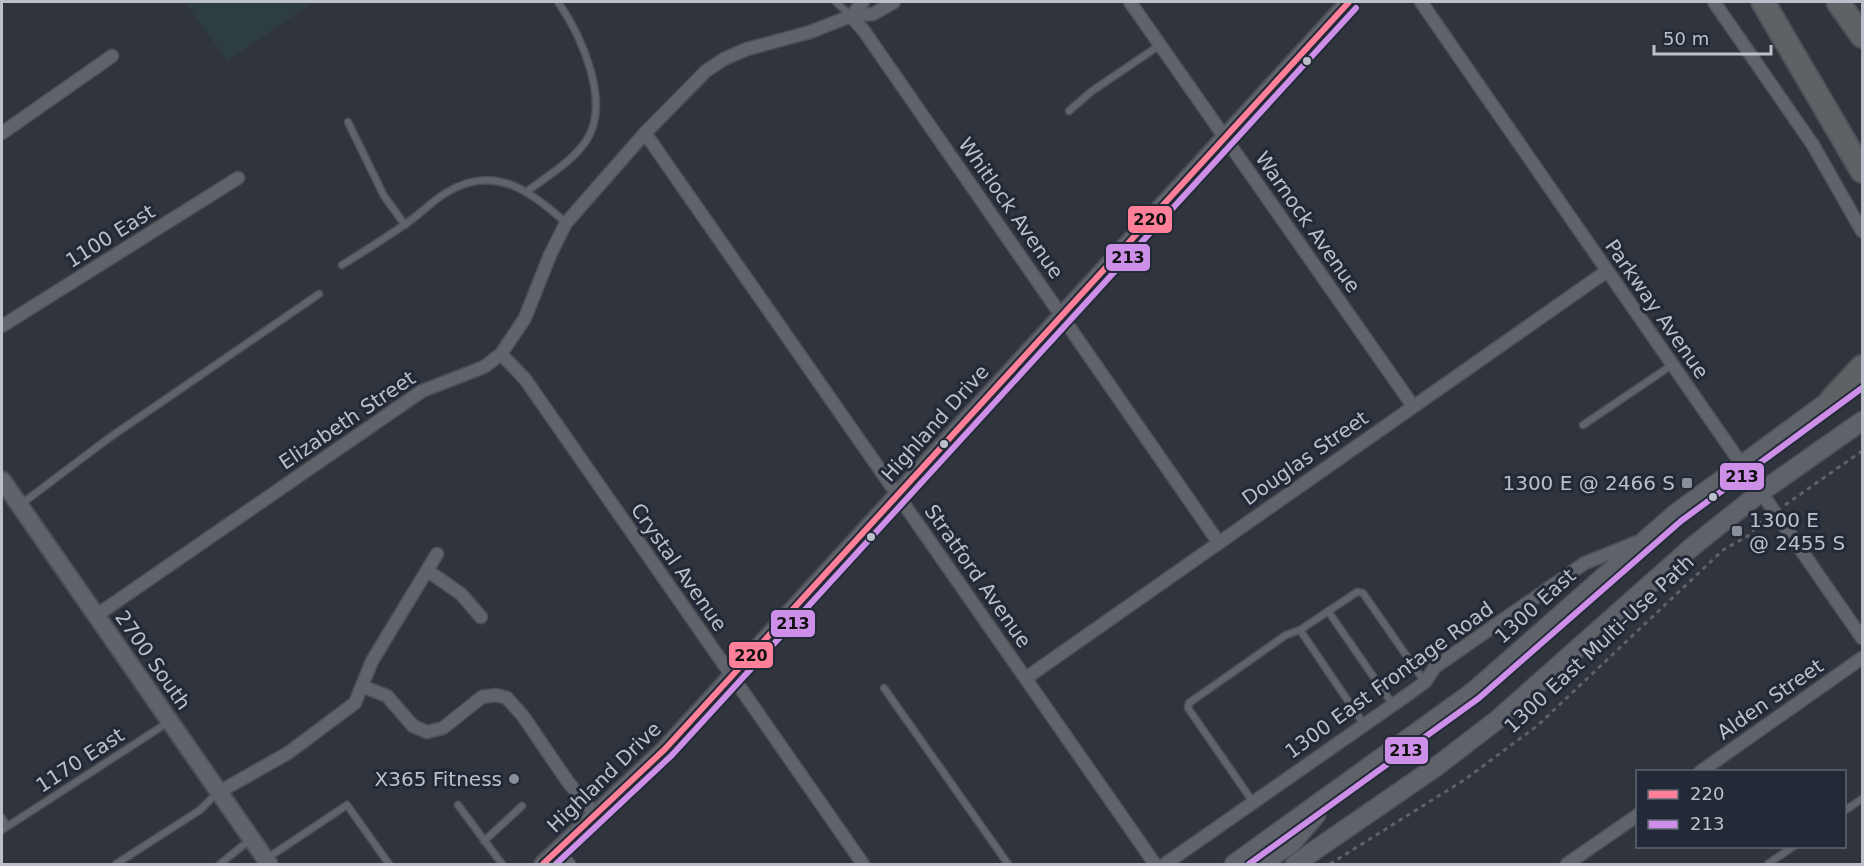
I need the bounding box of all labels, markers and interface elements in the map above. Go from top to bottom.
scale bar [1654,18,1771,56]
text: 50 m [1663,28,1709,49]
unlabelled marker [1301,55,1313,67]
street label: Whitlock Avenue [953,133,1069,283]
street label: Warnock Avenue [1250,147,1366,297]
street label: 1100 East [61,199,159,273]
line badge: 220 [1127,205,1173,234]
text: 220 [1133,210,1167,229]
street label: Parkway Avenue [1600,235,1714,383]
line badge: 213 [1105,243,1151,272]
text: 213 [1111,248,1145,267]
street label: Highland Drive [876,360,994,486]
street label: Elizabeth Street [274,365,420,474]
street label: Douglas Street [1237,406,1373,510]
unlabelled marker [938,438,950,450]
line badge: 213 [1719,462,1765,491]
text: 213 [1725,467,1759,486]
place label: 1300 E @ 2466 S [1502,471,1675,495]
marker: 1300 E @ 2466 S [1680,476,1694,490]
unlabelled marker [1707,491,1719,503]
street label: Crystal Avenue [626,498,732,636]
street label: Stratford Avenue [920,500,1036,652]
place label: 1300 E @ 2455 S [1749,508,1845,555]
marker: 1300 E @ 2455 S [1730,524,1744,538]
unlabelled marker [865,531,877,543]
street label: 1300 East Multi-Use Path [1499,550,1699,738]
street label: 1300 East [1490,563,1580,649]
street label: 1300 East Frontage Road [1280,596,1498,764]
street label: 2700 South [110,606,196,714]
line badge: 213 [770,609,816,638]
text: 213 [776,614,810,633]
line badge: 220 [728,641,774,669]
text: 220 [734,646,768,665]
street label: Alden Street [1712,654,1828,744]
street label: Highland Drive [542,717,666,837]
street label: 1170 East [31,723,129,797]
line badge: 213 [1384,736,1429,765]
text: 213 [1389,741,1423,760]
place label: X365 Fitness [375,767,502,791]
legend [1636,770,1846,848]
marker: X365 Fitness [507,772,521,786]
text: 220 [1690,783,1724,804]
text: 213 [1690,813,1724,834]

